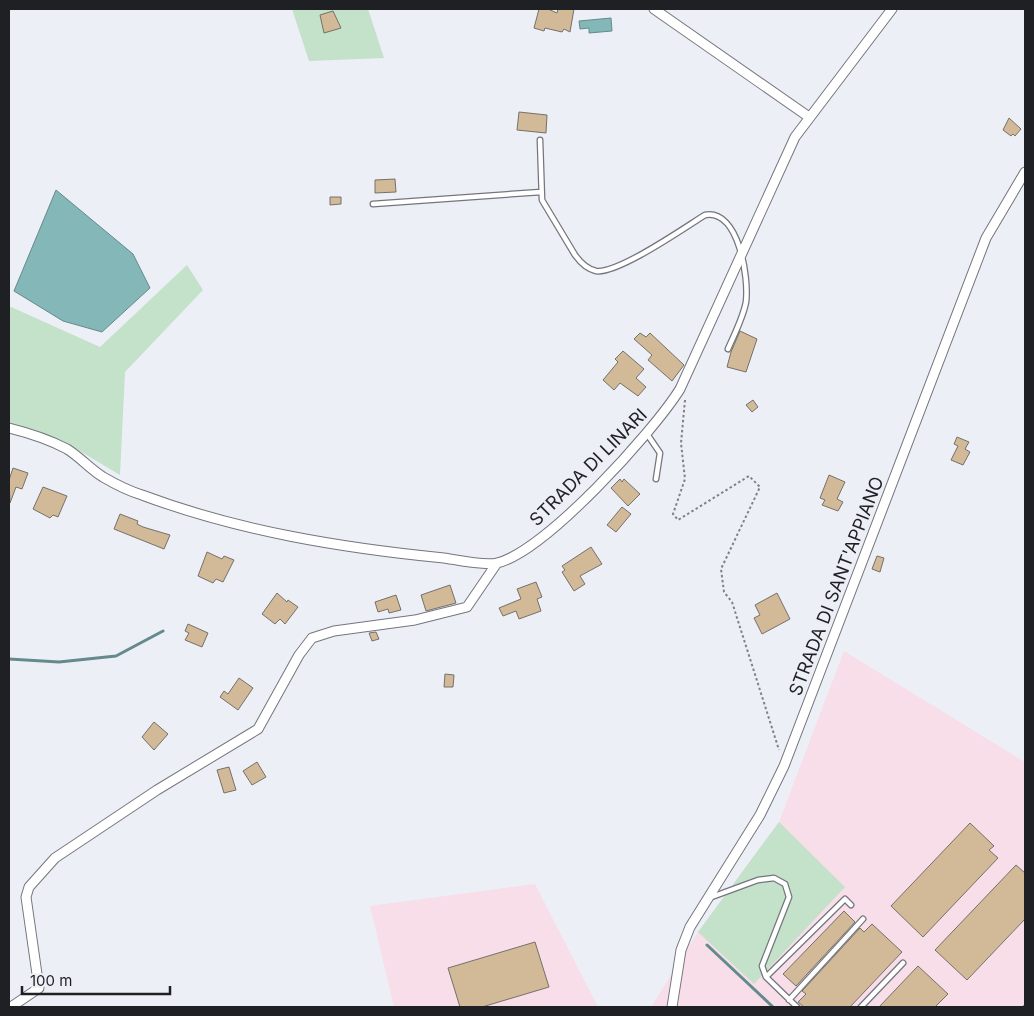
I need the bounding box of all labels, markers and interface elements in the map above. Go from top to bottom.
street label: STRADA DI LINARI [525,404,651,530]
street label: STRADA DI SANT'APPIANO [784,473,888,699]
scale bar [22,964,170,996]
text: 100 m [30,971,72,990]

